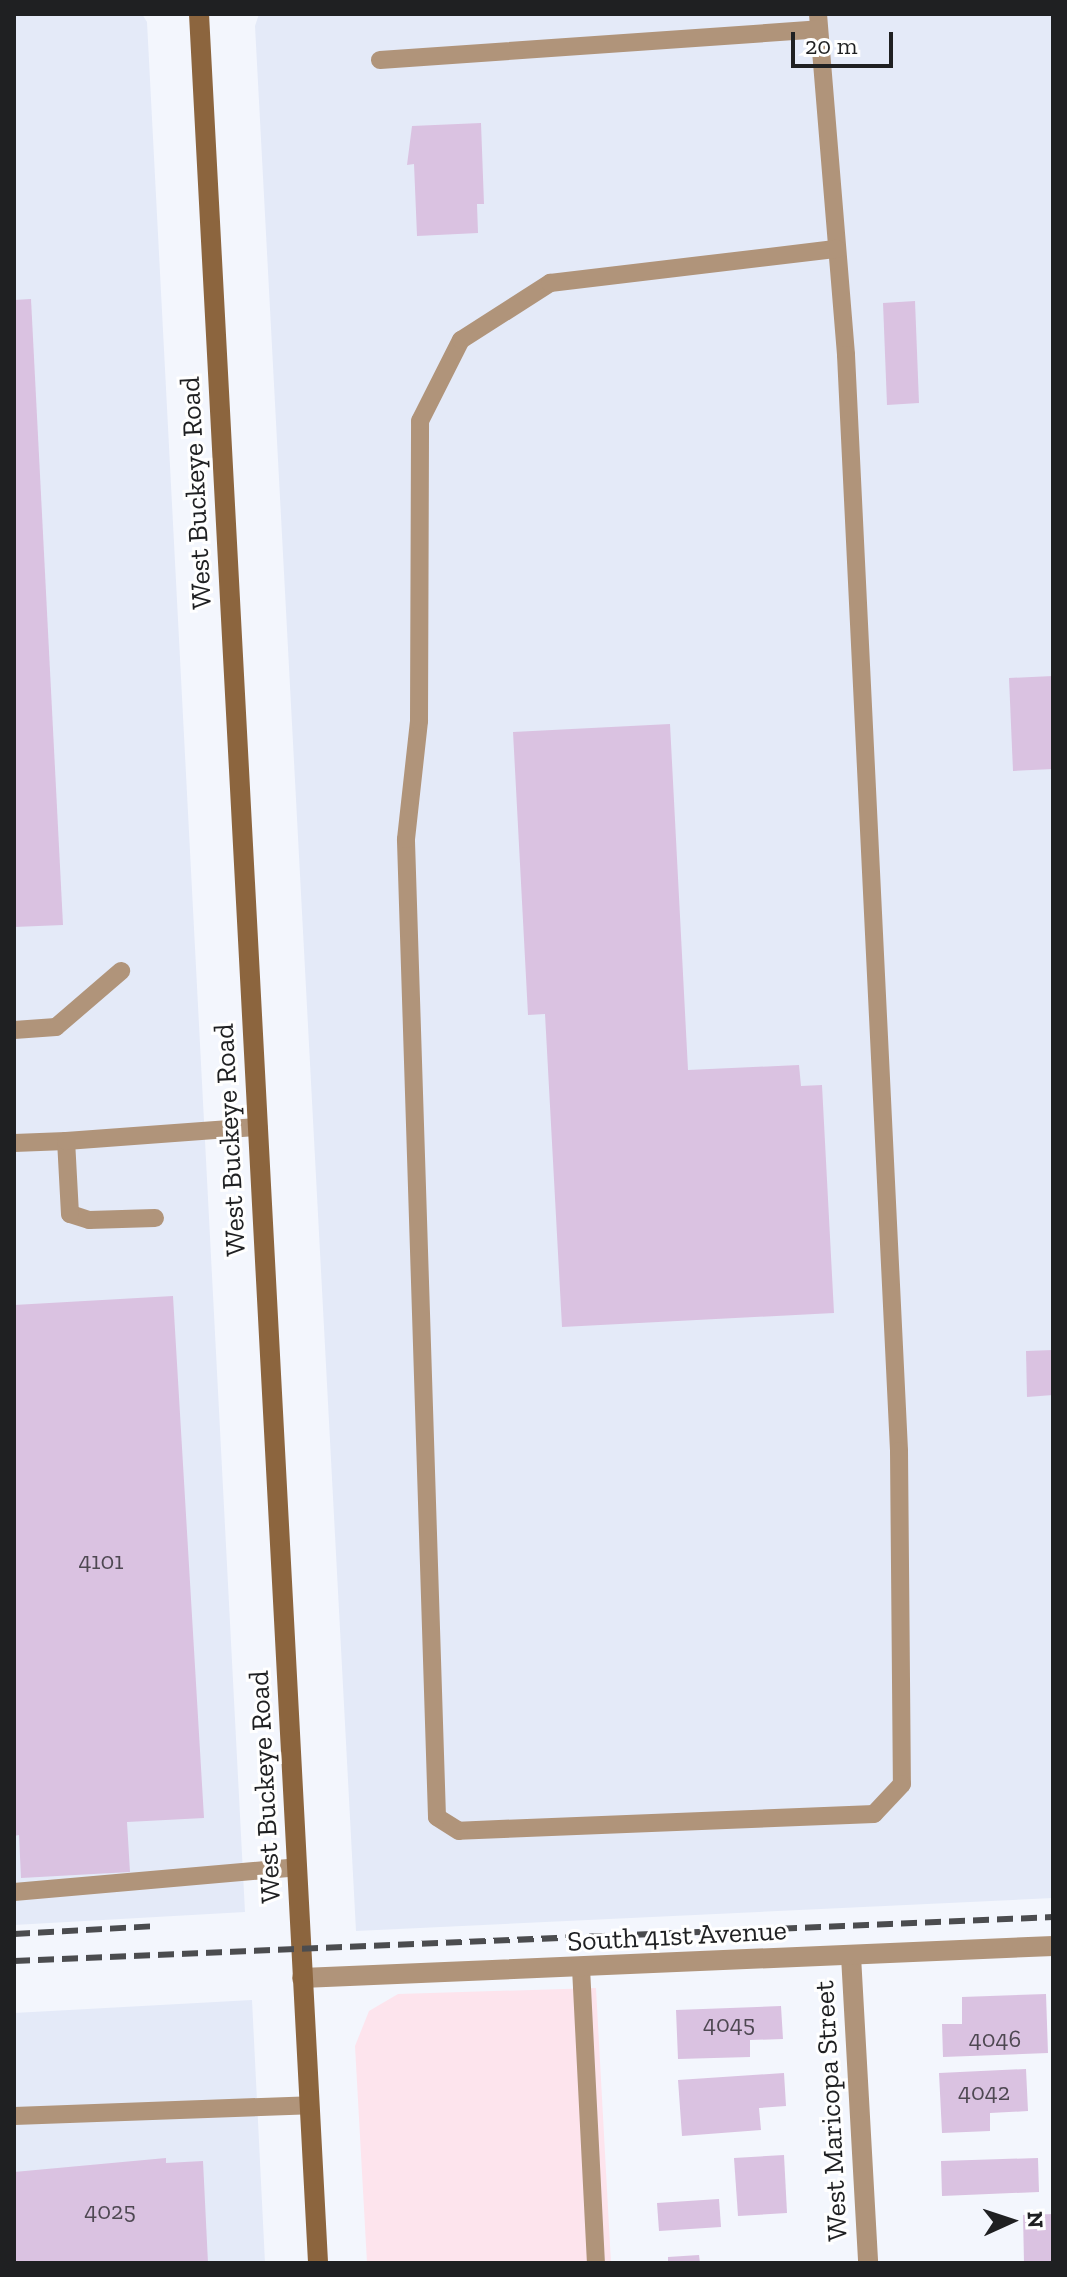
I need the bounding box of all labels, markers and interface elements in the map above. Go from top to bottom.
scale bar [795,16,897,66]
text: 20 m [805,31,857,60]
street label: West Buckeye Road [173,376,219,610]
street label: West Buckeye Road [207,1023,253,1257]
house number: 4101 [78,1547,124,1575]
street label: West Buckeye Road [242,1670,288,1904]
street label: South 41st Avenue [566,1913,788,1959]
street label: West Maricopa Street [807,1980,855,2242]
house number: 4045 [703,2010,755,2038]
house number: 4046 [969,2025,1021,2053]
house number: 4042 [958,2078,1010,2106]
north arrow [971,2181,1051,2261]
house number: 4025 [84,2197,136,2225]
text: N [1022,2211,1049,2229]

